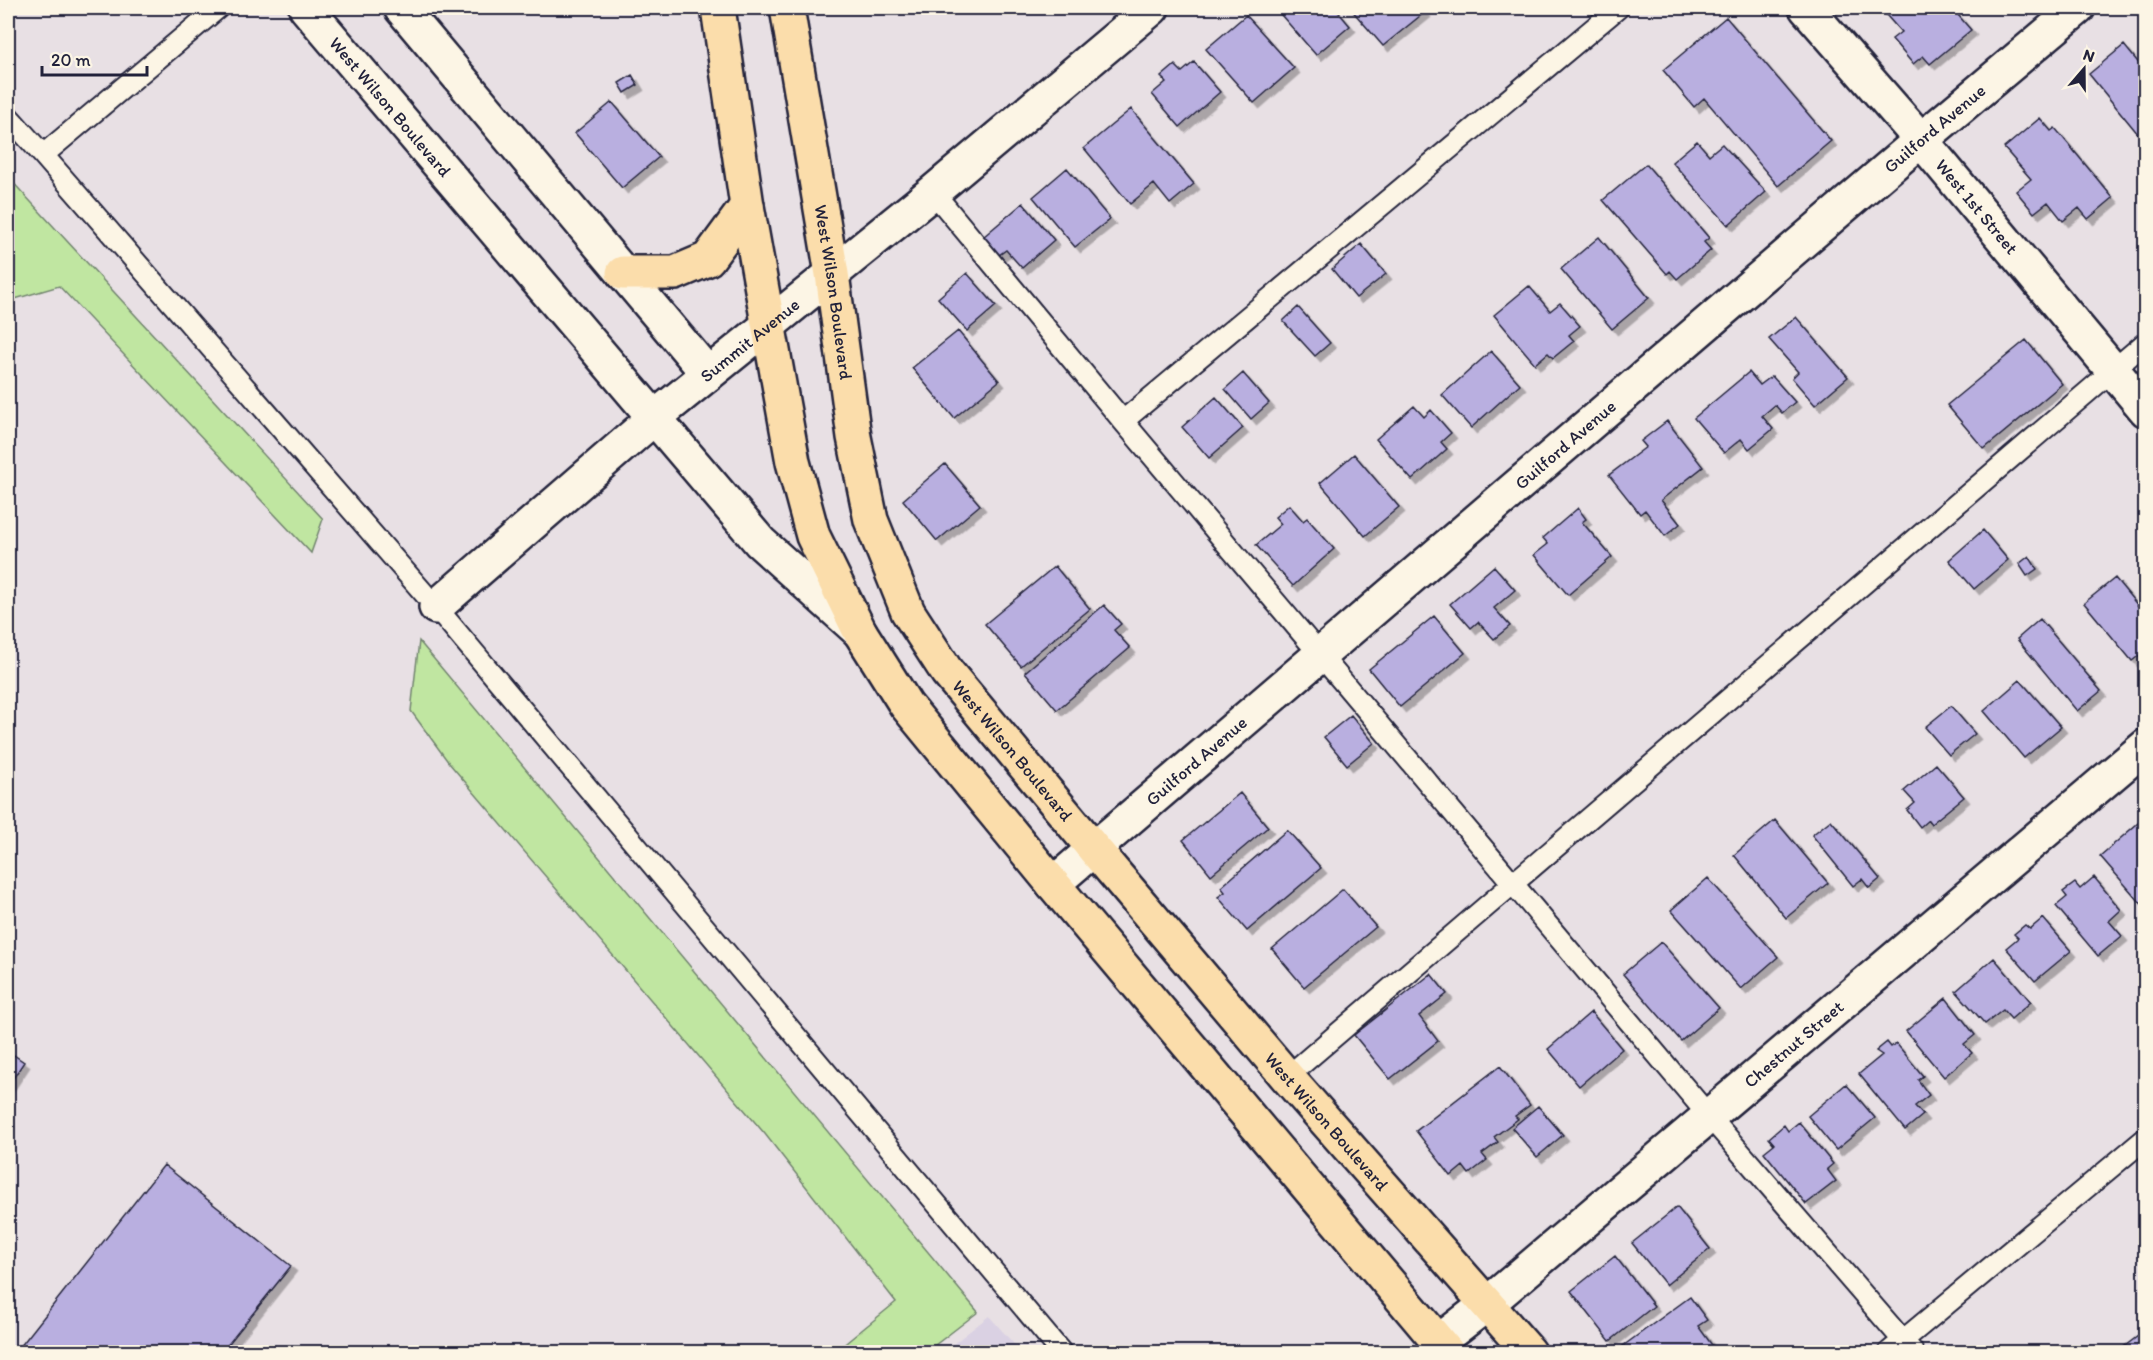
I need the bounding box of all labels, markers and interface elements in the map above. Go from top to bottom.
street label: West Wilson Boulevard [325,33,456,182]
scale bar [42,39,147,77]
north arrow [2054,39,2114,99]
text: N [2081,45,2097,66]
text: 20 m [51,49,91,71]
street label: Guilford Avenue [1879,79,1990,178]
street label: West 1st Street [1931,155,2023,259]
street label: West Wilson Boulevard [809,203,857,381]
street label: Summit Avenue [696,293,804,387]
street label: Guilford Avenue [1510,395,1621,494]
street label: West Wilson Boulevard [947,676,1077,826]
street label: Guilford Avenue [1141,712,1252,810]
street label: Chestnut Street [1740,996,1848,1093]
street label: West Wilson Boulevard [1260,1048,1393,1195]

